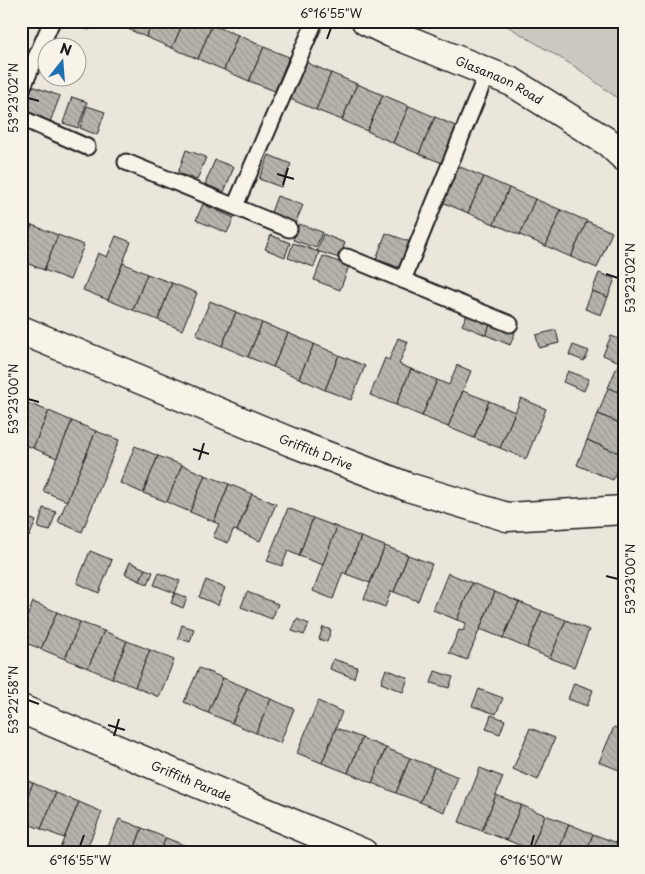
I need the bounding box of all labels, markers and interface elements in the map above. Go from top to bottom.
text: 6°16'55"W [300,4,363,22]
text: N [58,37,74,61]
north arrow [38,38,88,88]
street label: Glasanaon Road [453,51,547,109]
text: 53°23'02"N [4,63,22,133]
text: 53°23'02"N [621,243,639,313]
text: 53°23'00"N [4,364,22,434]
street label: Griffith Drive [276,429,355,474]
text: 53°23'00"N [621,544,639,614]
text: 53°22'58"N [4,666,22,734]
street label: Griffith Parade [149,756,234,806]
text: 6°16'55"W [49,851,112,869]
text: 6°16'50"W [499,851,563,869]

